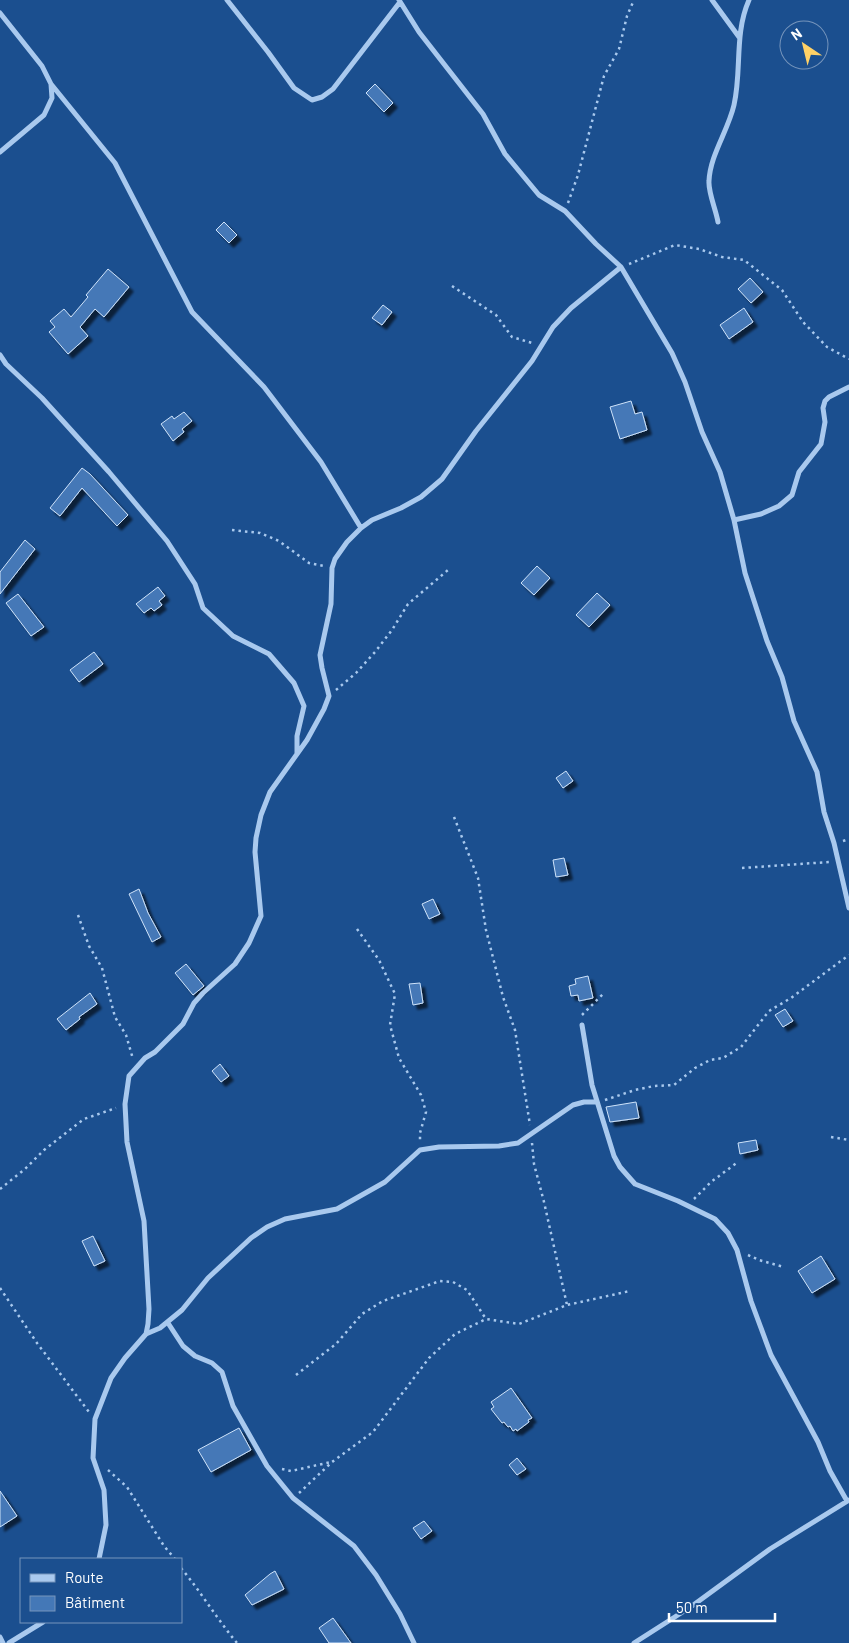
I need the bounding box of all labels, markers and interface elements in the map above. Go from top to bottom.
north arrow [779,20,829,70]
text: N [788,24,805,44]
legend [20,1558,182,1623]
text: Route [65,1568,104,1586]
scale bar [669,1590,775,1622]
text: Bâtiment [65,1593,125,1611]
text: 50 m [676,1598,708,1616]

